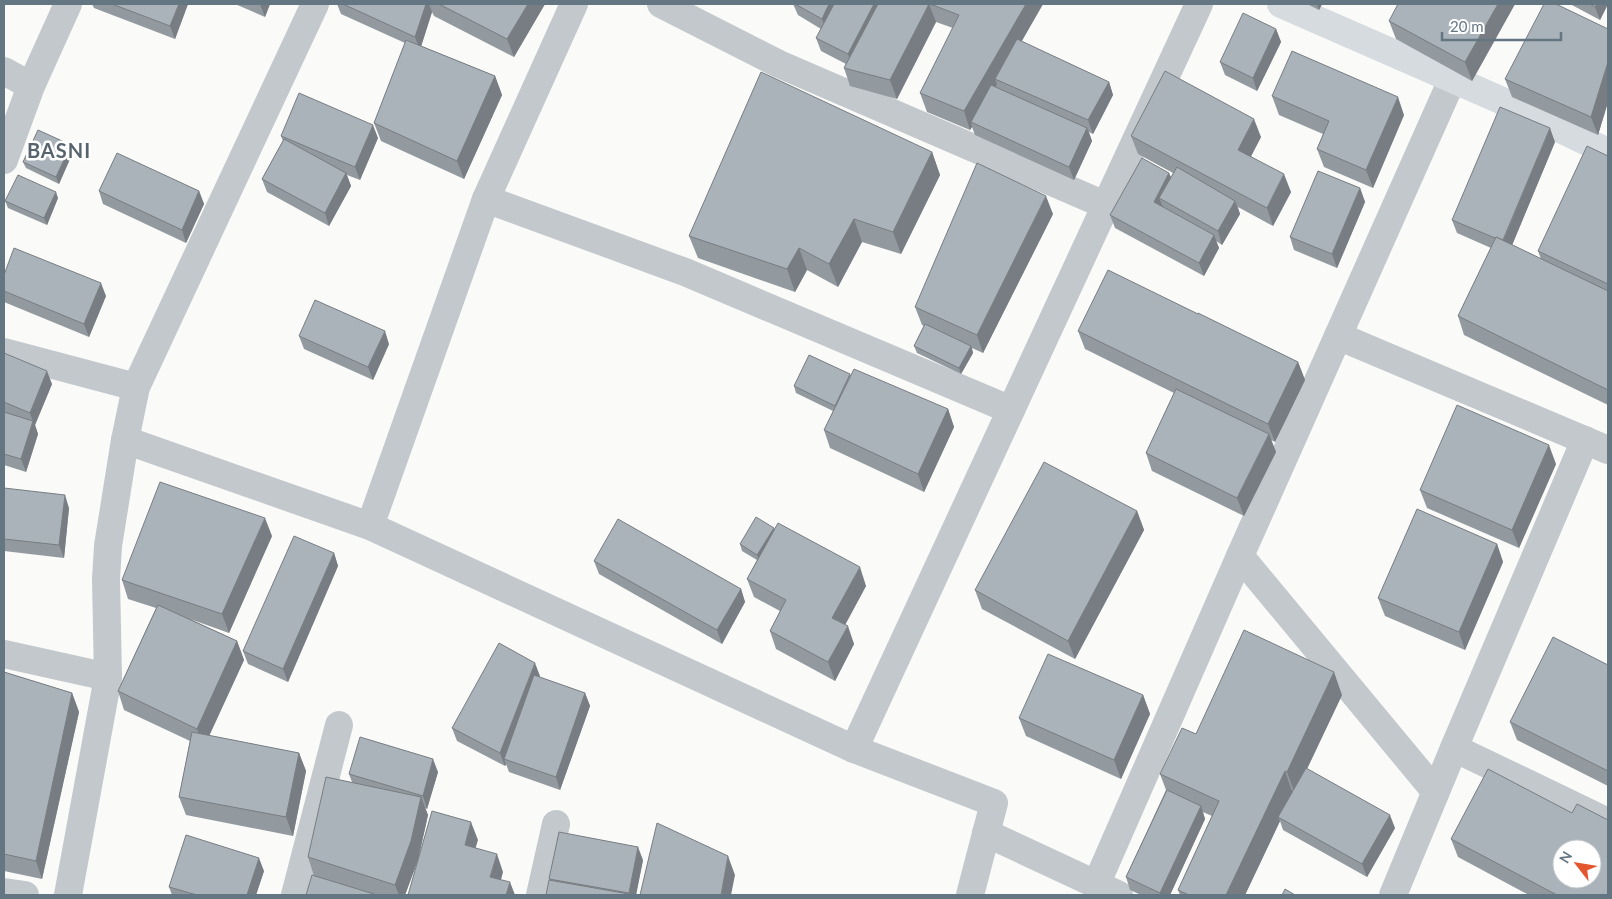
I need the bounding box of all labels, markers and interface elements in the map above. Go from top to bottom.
scale bar [1442,10,1561,42]
text: 20 m [1450,17,1484,35]
district label: BASNI [27,138,91,162]
north arrow [1552,839,1602,889]
text: N [1555,848,1575,866]

